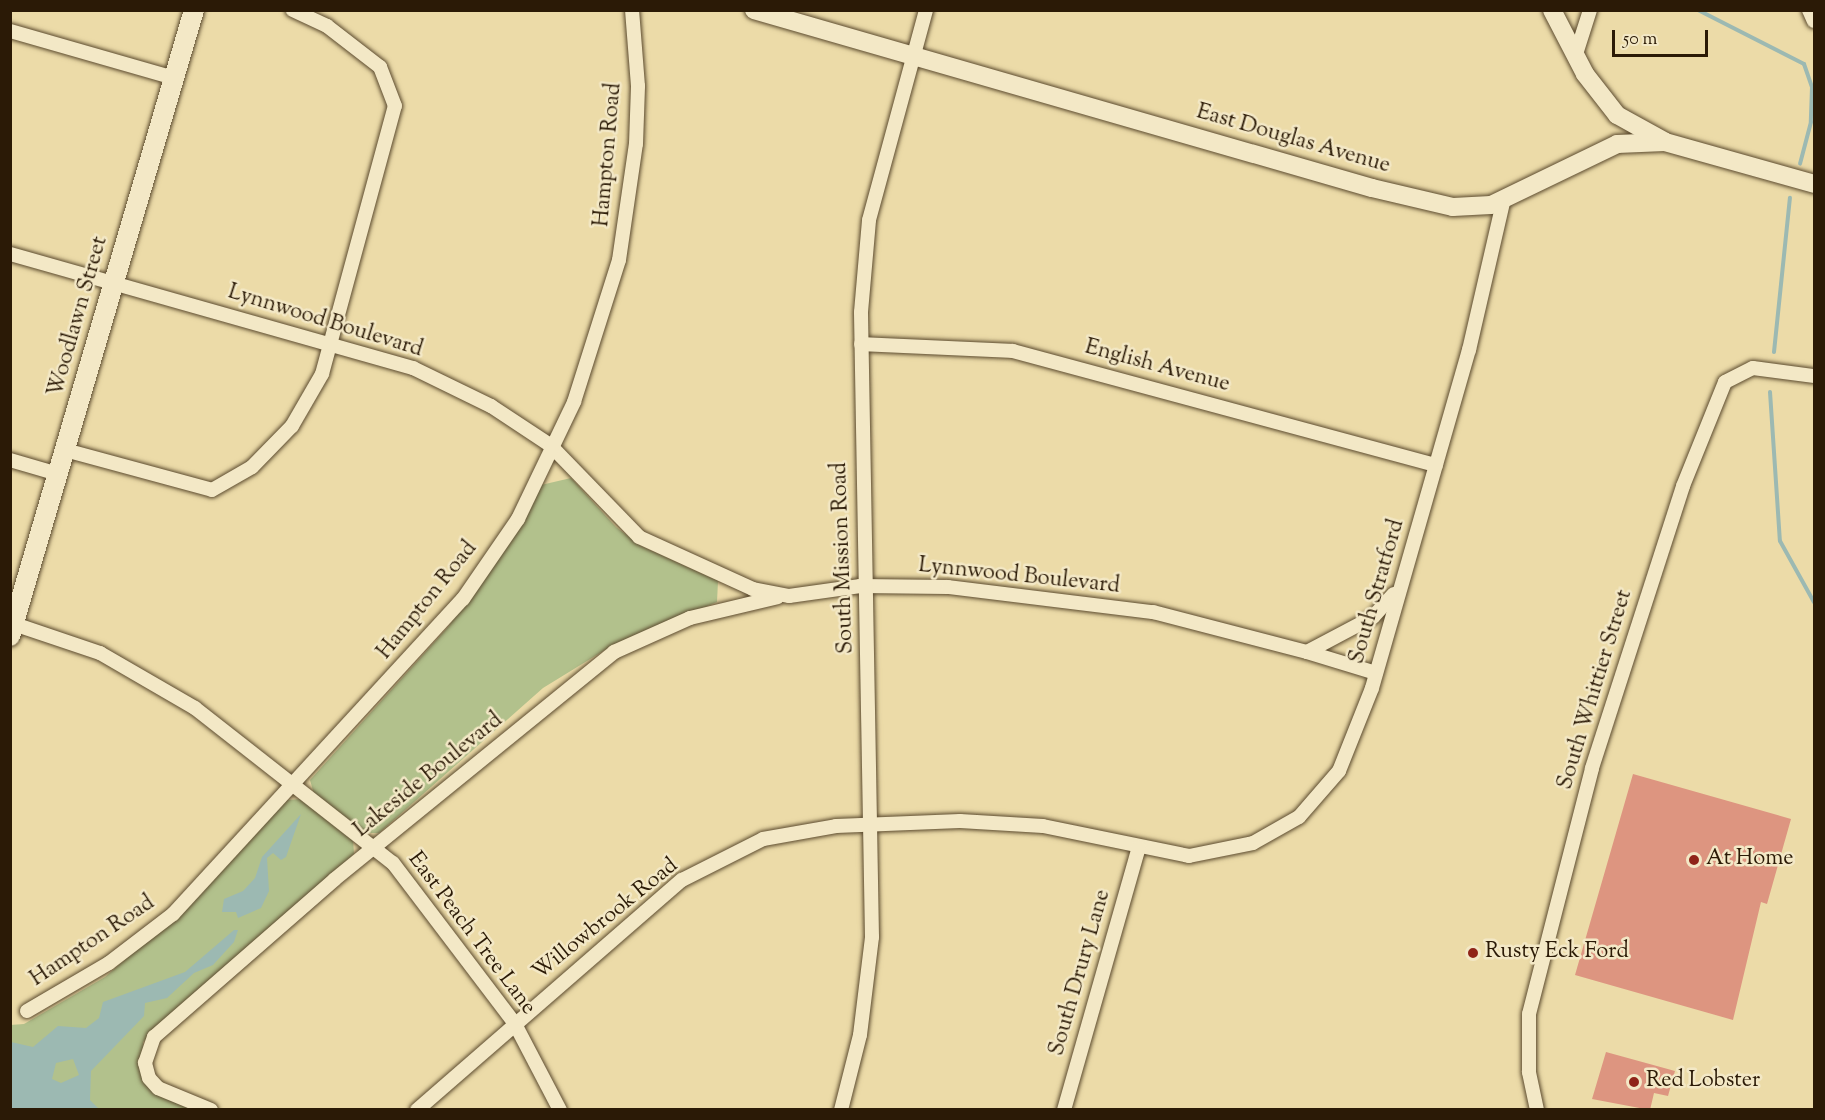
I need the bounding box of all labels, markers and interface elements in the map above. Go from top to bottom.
scale bar [1615,18,1711,56]
text: 50 m [1623,27,1657,53]
street label: Hampton Road [590,82,628,228]
street label: East Douglas Avenue [1193,100,1393,180]
street label: Woodlawn Street [43,234,115,400]
street label: Lynnwood Boulevard [224,280,426,364]
street label: English Avenue [1082,335,1232,399]
street label: South Mission Road [827,462,861,654]
street label: South Stratford [1345,517,1411,667]
street label: Hampton Road [372,537,484,665]
street label: Lynnwood Boulevard [917,553,1121,601]
street label: South Whittier Street [1553,587,1639,793]
street label: Lakeside Boulevard [349,708,509,844]
place label: At Home [1706,847,1794,873]
street label: East Peach Tree Lane [401,848,541,1020]
street label: Willowbrook Road [528,853,684,987]
marker: At Home [1687,853,1701,867]
street label: South Drury Lane [1045,887,1117,1059]
street label: Hampton Road [26,891,160,993]
place label: Rusty Eck Ford [1485,940,1629,966]
marker: Rusty Eck Ford [1466,946,1480,960]
place label: Red Lobster [1646,1069,1760,1095]
marker: Red Lobster [1627,1075,1641,1089]

